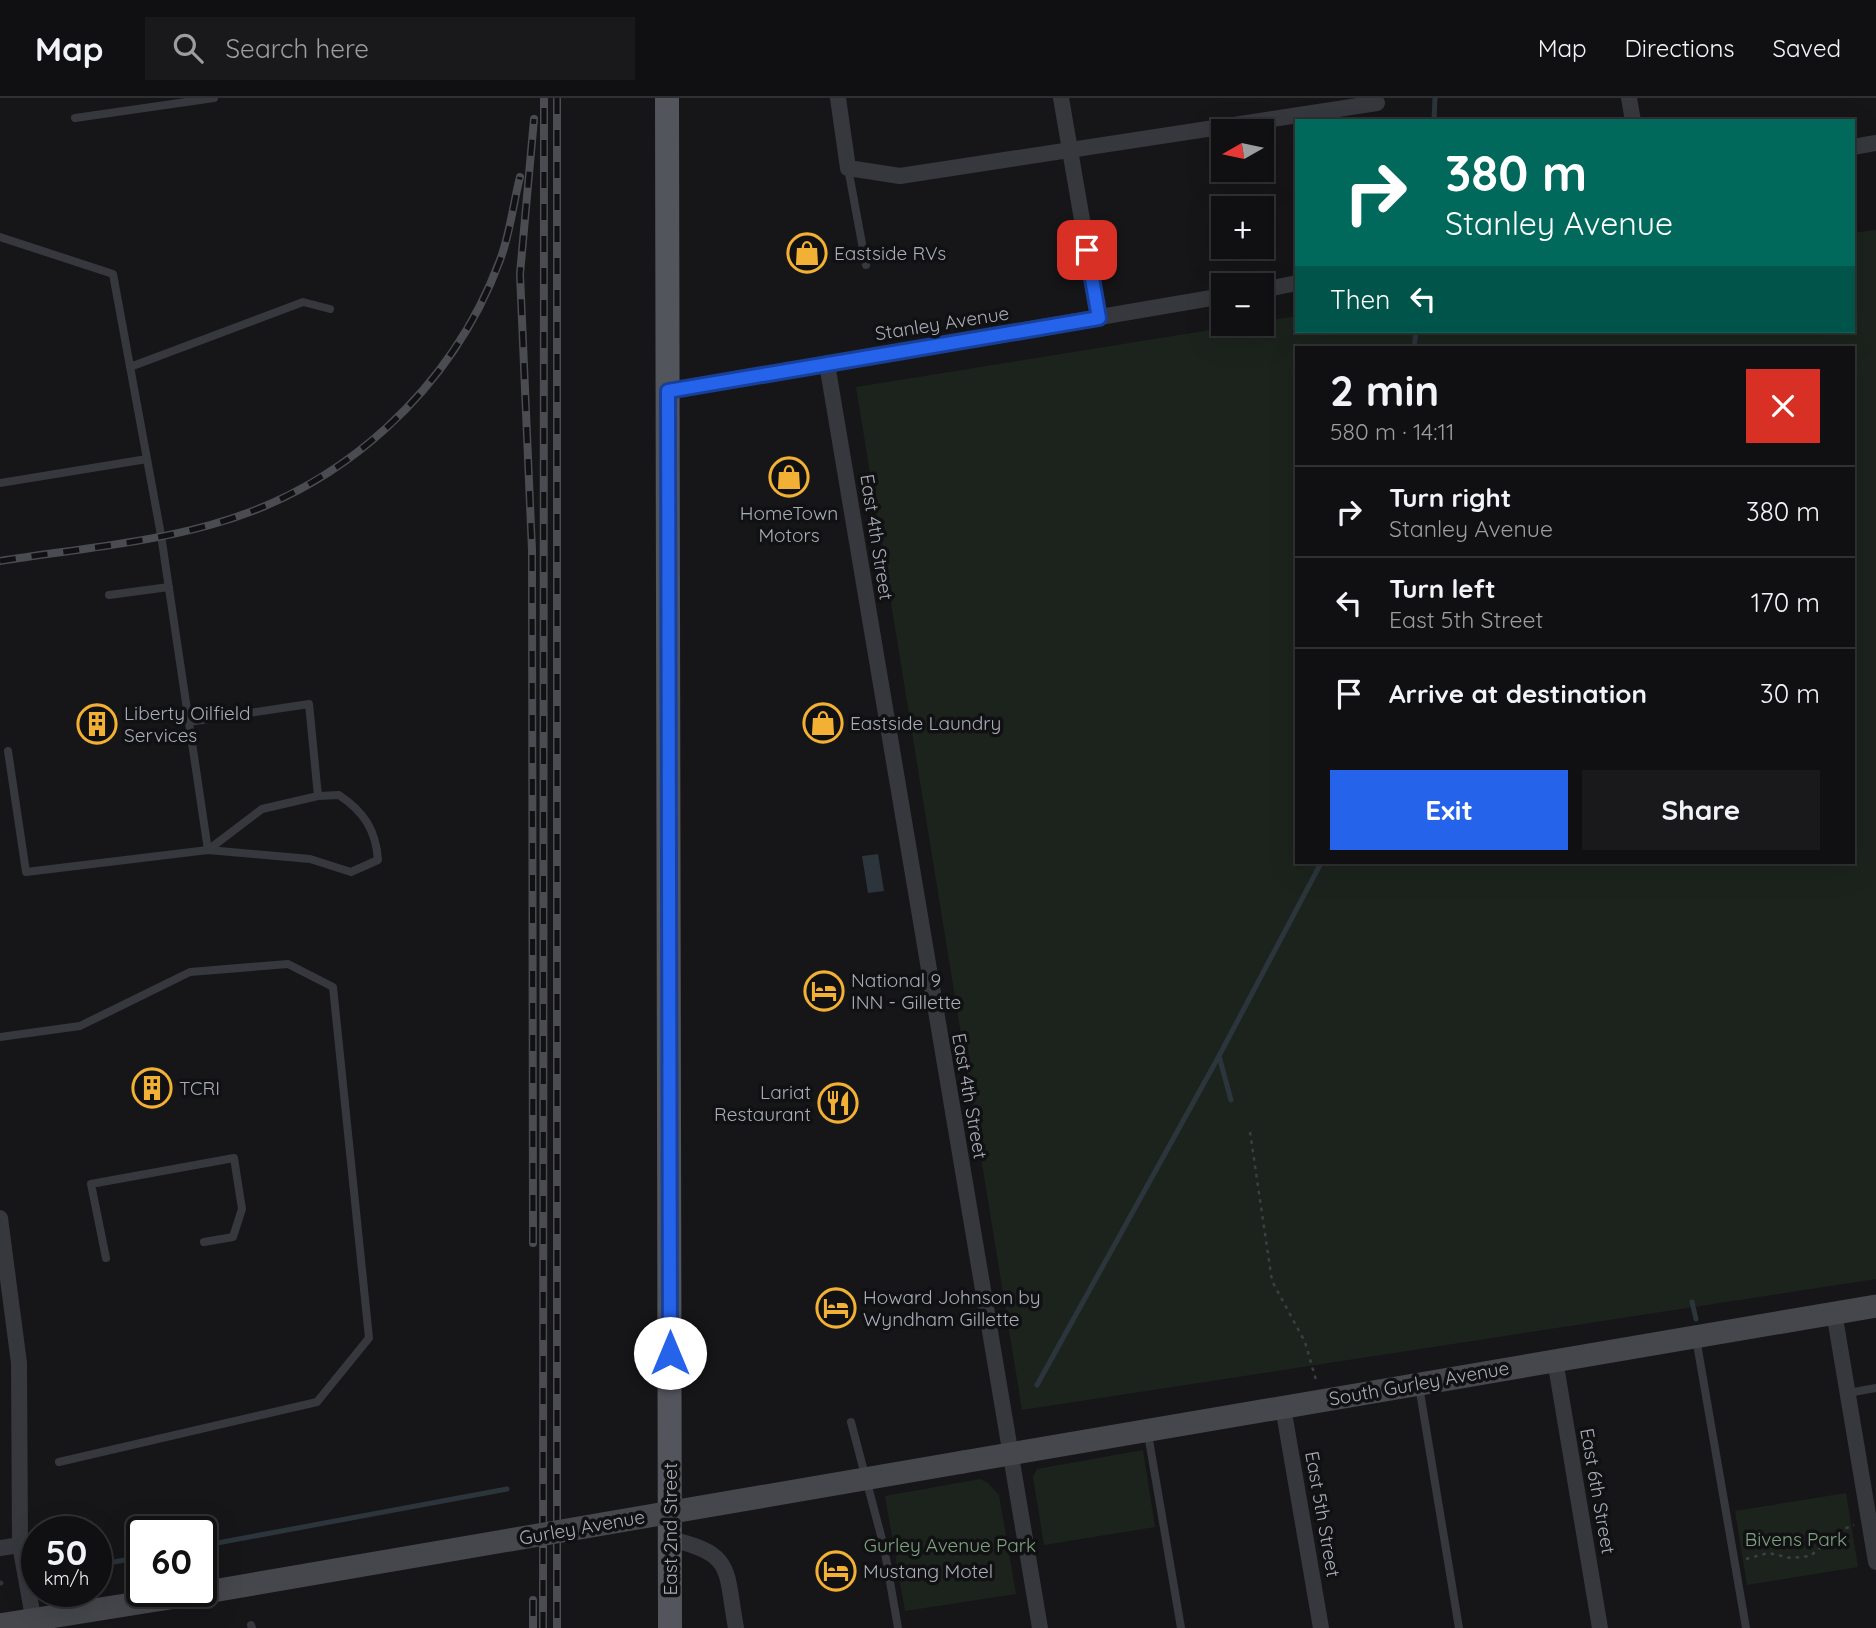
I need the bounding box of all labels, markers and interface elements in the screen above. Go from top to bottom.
search box [145,17,635,80]
text: Map [35,28,103,69]
icon: search [169,29,207,67]
text: Search here [225,32,369,65]
text: Map [1538,33,1587,63]
text: Directions [1625,33,1735,63]
text: Saved [1773,33,1841,63]
north arrow [1211,119,1274,182]
map controls [1211,119,1274,336]
text: 380 m [1445,142,1587,203]
icon: right [1330,147,1421,238]
button: + [1211,196,1274,259]
text: Stanley Avenue [1445,203,1673,243]
pin [1057,220,1117,280]
icon: arrive [1068,231,1106,269]
shop icon: Eastside RVs [786,232,828,274]
place label: Eastside RVs [834,241,946,265]
button: − [1211,273,1274,336]
icon: left [1404,280,1442,318]
text: Then [1330,283,1390,316]
street label: Stanley Avenue [873,301,1011,345]
text: 2 min [1330,364,1439,417]
button: close [1746,369,1820,443]
text: 580 m · 14:11 [1330,417,1455,446]
shop icon: HomeTown Motors [768,456,810,498]
street label: East 4th Street [855,472,899,602]
text: Turn right [1389,481,1511,514]
icon: right [1330,493,1368,531]
text: 380 m [1746,495,1820,528]
place label: HomeTown Motors [740,501,838,547]
text: Stanley Avenue [1389,514,1553,543]
text: Turn left [1389,572,1496,605]
icon: left [1330,584,1368,622]
text: 170 m [1751,586,1820,619]
text: East 5th Street [1389,605,1543,634]
icon: arrive [1330,675,1368,713]
text: Arrive at destination [1389,677,1647,710]
text: 30 m [1760,677,1820,710]
place label: Liberty Oilfield Services [124,701,250,747]
shop icon: Eastside Laundry [802,702,844,744]
building icon: Liberty Oilfield Services [76,703,118,745]
place label: Eastside Laundry [850,711,1001,735]
button: Exit [1330,770,1568,850]
button: Share [1582,770,1820,850]
place label: National 9 INN - Gillette [851,968,961,1014]
hotel icon: National 9 INN - Gillette [803,970,845,1012]
street label: East 4th Street [947,1031,993,1161]
building icon: TCRI [131,1067,173,1109]
place label: TCRI [179,1076,220,1100]
place label: Lariat Restaurant [714,1080,811,1126]
restaurant icon: Lariat Restaurant [817,1082,859,1124]
place label: Howard Johnson by Wyndham Gillette [863,1285,1041,1331]
hotel icon: Howard Johnson by Wyndham Gillette [815,1287,857,1329]
position arrow [633,1316,707,1390]
street label: South Gurley Avenue [1327,1355,1511,1411]
street label: East 6th Street [1575,1426,1621,1556]
street label: East 5th Street [1300,1449,1346,1579]
street label: East 2nd Street [658,1463,682,1595]
street label: Gurley Avenue [517,1504,647,1550]
speed limit sign: 60 [126,1516,217,1607]
park label: Bivens Park [1745,1527,1847,1551]
text: 50 [46,1530,87,1574]
park label: Gurley Avenue Park [864,1533,1036,1557]
hotel icon: Mustang Motel [815,1550,857,1592]
place label: Mustang Motel [863,1559,993,1583]
text: km/h [44,1567,89,1590]

